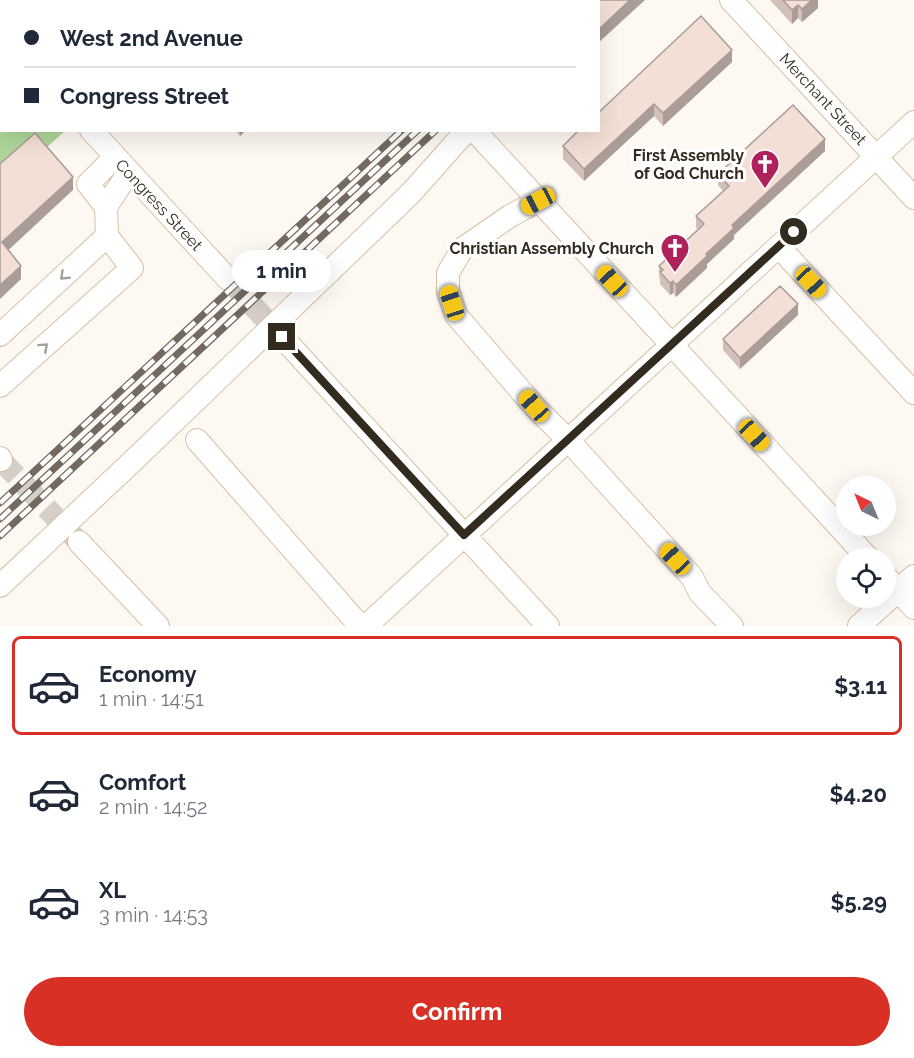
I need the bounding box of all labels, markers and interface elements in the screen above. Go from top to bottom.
text: West 2nd Avenue [60,25,243,51]
street label: Merchant Street [776,49,871,149]
text: Congress Street [60,83,229,109]
place label: First Assembly of God Church [633,146,744,183]
church icon: First Assembly of God Church [749,148,781,190]
street label: Congress Street [112,155,207,255]
car [518,185,558,217]
route start [780,218,807,245]
church icon: Christian Assembly Church [659,232,691,274]
place label: Christian Assembly Church [450,239,654,258]
callout: 1 min [232,250,332,292]
text: 1 min [256,259,307,283]
car [593,262,631,300]
car [792,263,830,301]
one-way arrow [61,268,72,279]
car [438,283,466,323]
route end [268,323,295,350]
one-way arrow [37,343,47,354]
car [515,387,553,425]
car [735,416,773,454]
north arrow [836,476,896,536]
map controls [836,476,896,608]
car [656,540,694,578]
button: locate [836,548,896,608]
icon: car [27,659,81,713]
text: Economy [99,661,197,687]
text: $3.11 [834,673,887,699]
text: 1 min · 14:51 [99,687,204,711]
icon: car [27,767,81,821]
text: Comfort [99,769,186,795]
text: $4.20 [830,781,887,807]
text: 2 min · 14:52 [99,795,207,819]
icon: car [27,875,81,929]
text: XL [99,877,126,903]
text: $5.29 [831,889,887,915]
text: 3 min · 14:53 [99,903,208,927]
button: Confirm [24,977,890,1046]

